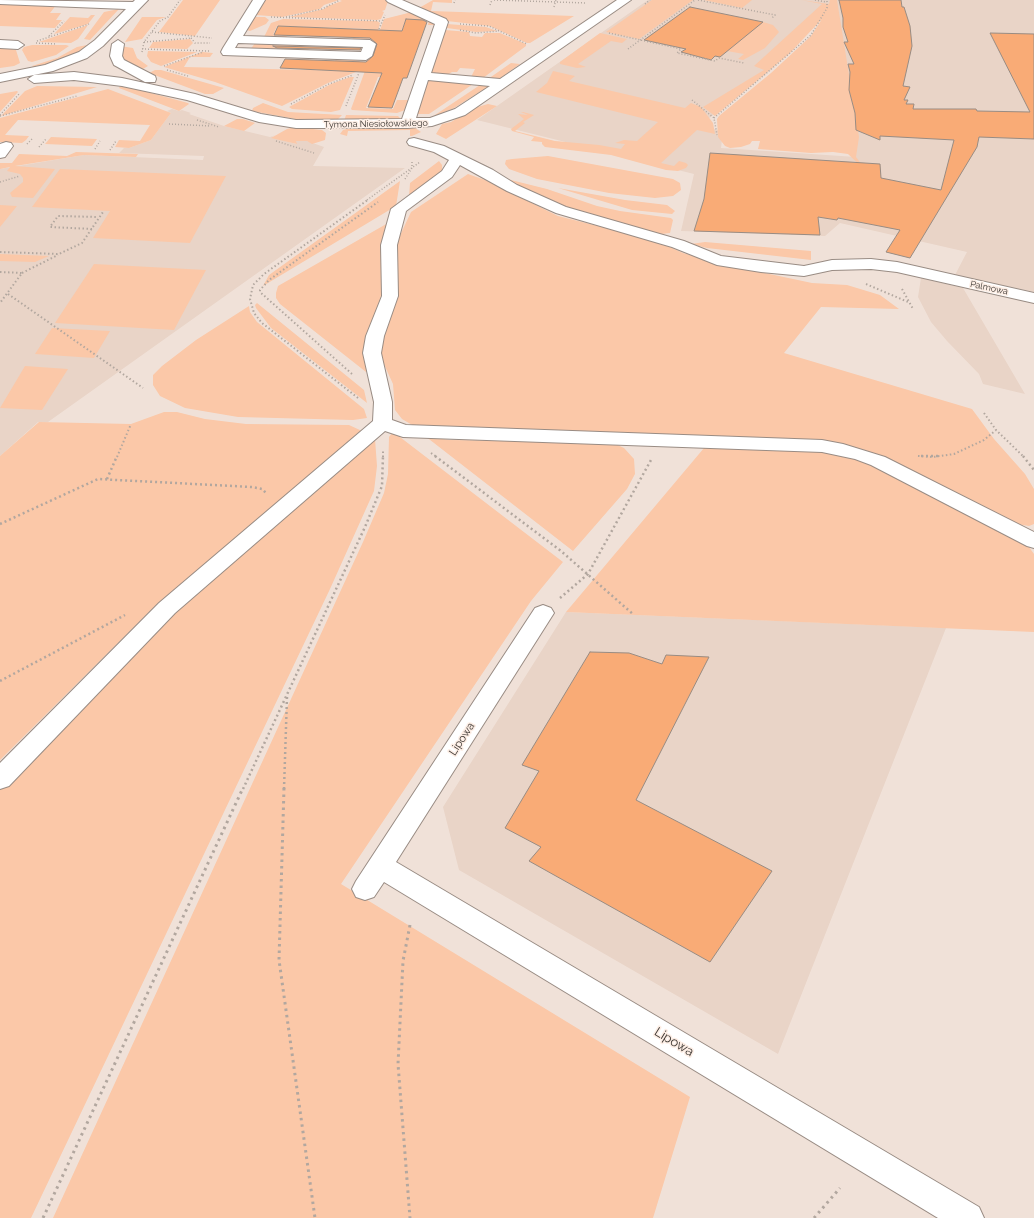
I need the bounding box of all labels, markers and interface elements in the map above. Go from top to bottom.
street label: Tymona Niesiołowskiego [324,118,428,130]
street label: Palmowa [969,279,1009,297]
street label: Lipowa [446,720,478,758]
street label: Lipowa [651,1024,697,1060]

